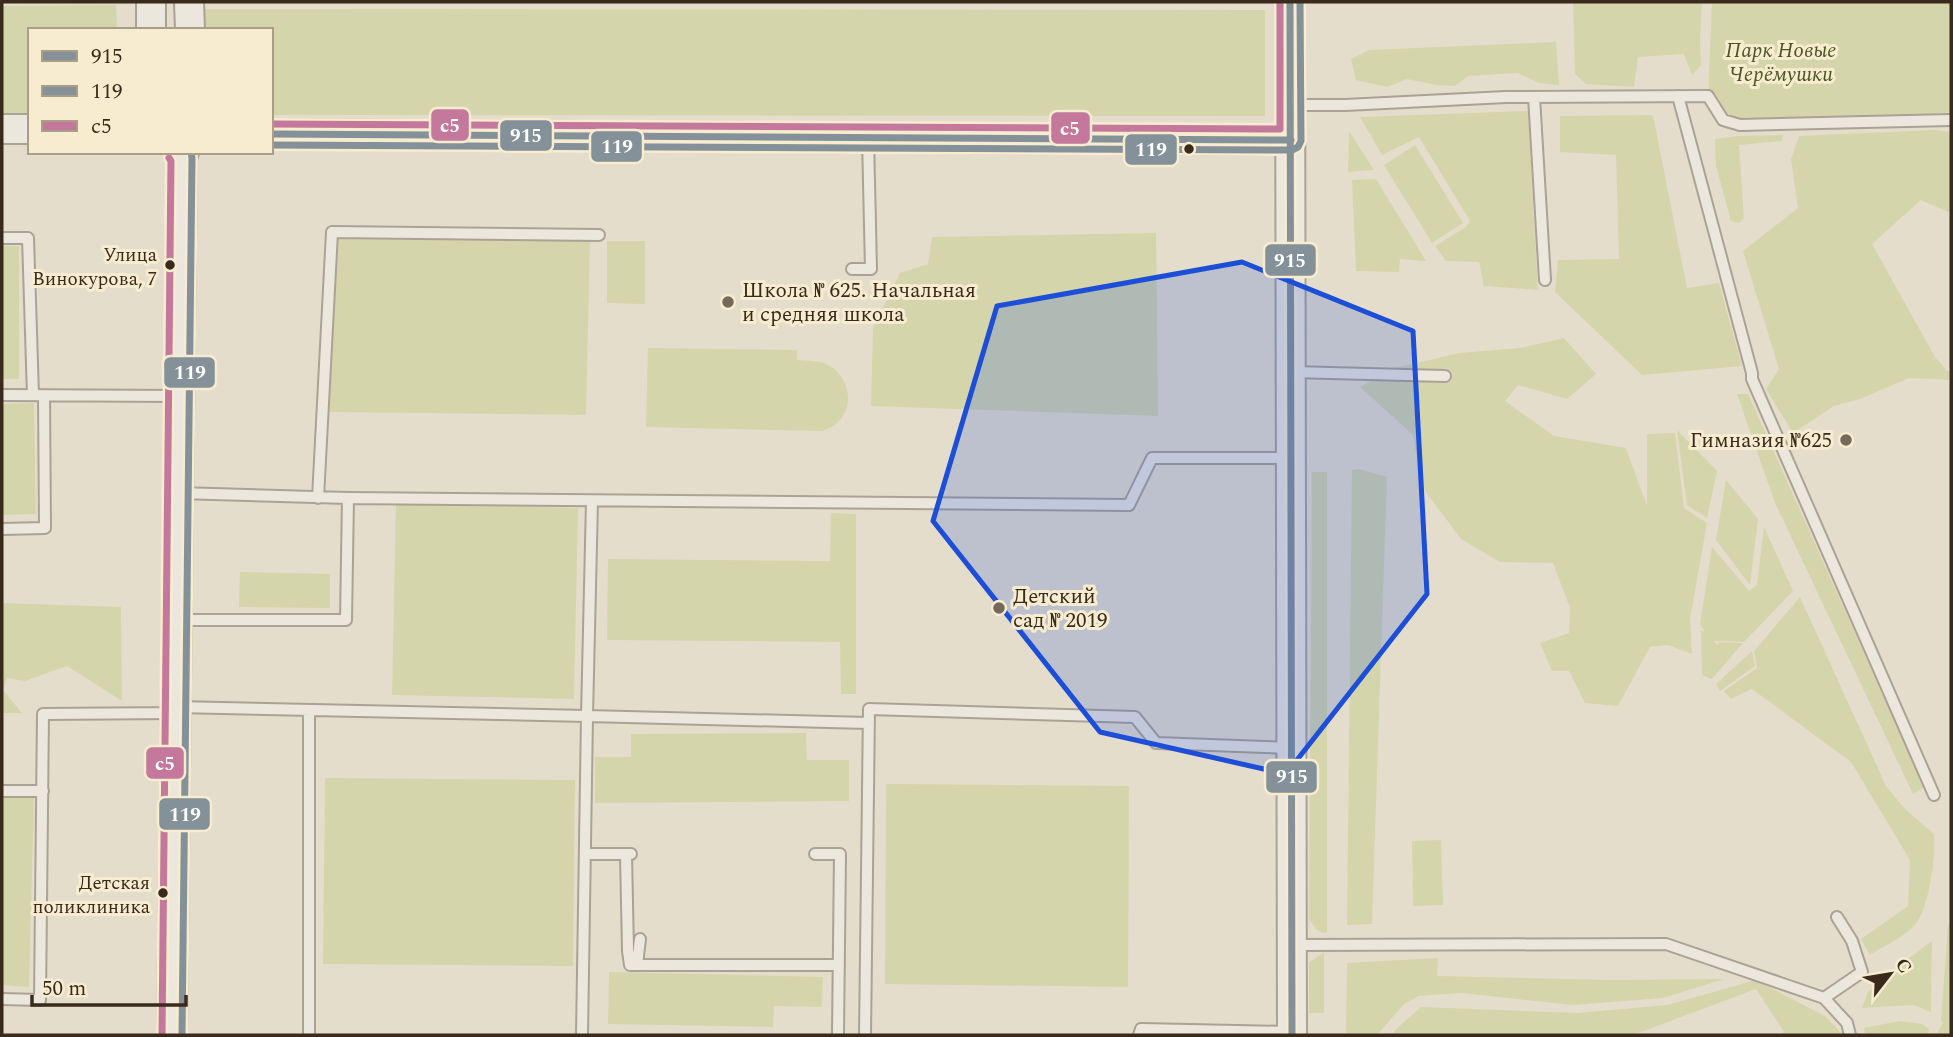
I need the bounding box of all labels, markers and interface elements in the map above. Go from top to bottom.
legend [28,28,273,154]
park label: Парк Новые Черёмушки [1726,35,1836,91]
text: 915 [91,41,123,73]
text: 119 [91,76,123,108]
line badge: с5 [430,108,470,142]
text: с5 [91,111,112,143]
line badge: с5 [1050,111,1091,145]
text: с5 [440,112,460,141]
text: с5 [1060,115,1080,144]
line badge: 915 [499,119,553,152]
text: 915 [510,122,542,151]
line badge: 119 [590,130,643,163]
text: 119 [601,133,633,162]
line badge: 119 [1124,133,1178,166]
text: 119 [1135,136,1167,165]
unlabelled marker [1182,142,1196,156]
place label: Улица Винокурова, 7 [32,241,158,294]
line badge: 915 [1264,243,1317,277]
text: 915 [1274,247,1306,276]
marker: Улица Винокурова, 7 [163,258,177,272]
place label: Школа № 625. Начальная и средняя школа [742,275,976,331]
marker: Школа № 625. Начальная и средняя школа [720,294,736,310]
line badge: 119 [163,356,216,389]
text: 119 [174,359,206,388]
place label: Гимназия №625 [1690,425,1832,457]
marker: Гимназия №625 [1838,432,1854,448]
place label: Детский сад № 2019 [1013,581,1108,637]
marker: Детский сад № 2019 [991,600,1007,616]
line badge: с5 [145,746,185,780]
text: с5 [155,750,175,779]
line badge: 915 [1265,760,1318,794]
text: 915 [1276,763,1308,792]
line badge: 119 [158,797,211,831]
text: 119 [169,801,201,830]
place label: Детская поликлиника [33,869,151,922]
marker: Детская поликлиника [156,886,170,900]
north arrow [1855,939,1925,1009]
text: С [1887,953,1919,979]
scale bar [32,964,186,1008]
text: 50 m [42,973,86,1005]

